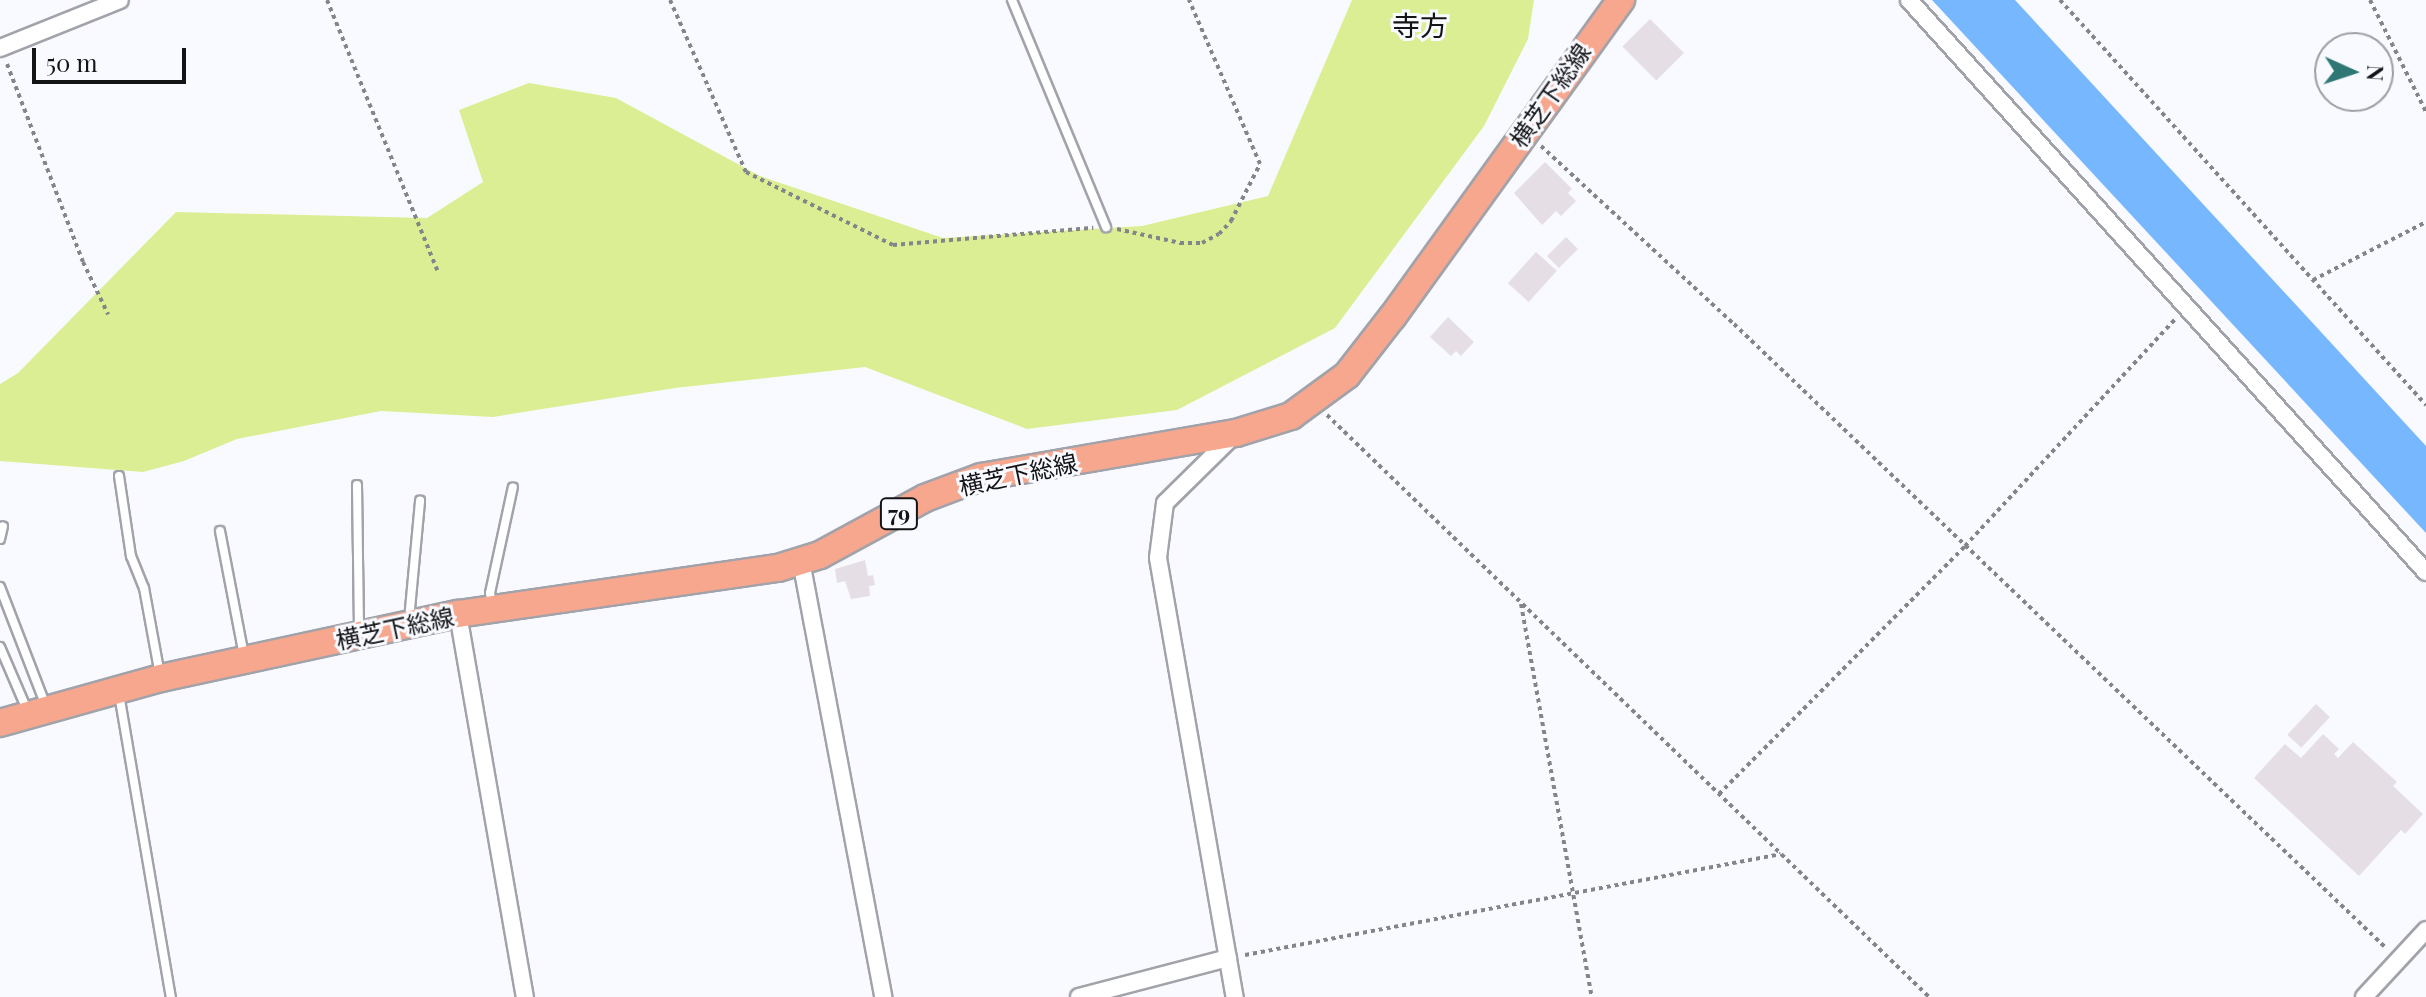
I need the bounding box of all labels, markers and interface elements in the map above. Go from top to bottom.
district label: 寺方 [1392,8,1448,42]
scale bar [36,32,190,82]
north arrow [2314,32,2394,112]
street label: 横芝下総線 [1504,38,1596,152]
text: 50 m [46,46,98,78]
text: N [2361,64,2391,82]
street label: 横芝下総線 [956,447,1080,501]
road number: 79 [879,496,919,532]
street label: 横芝下総線 [333,601,457,655]

